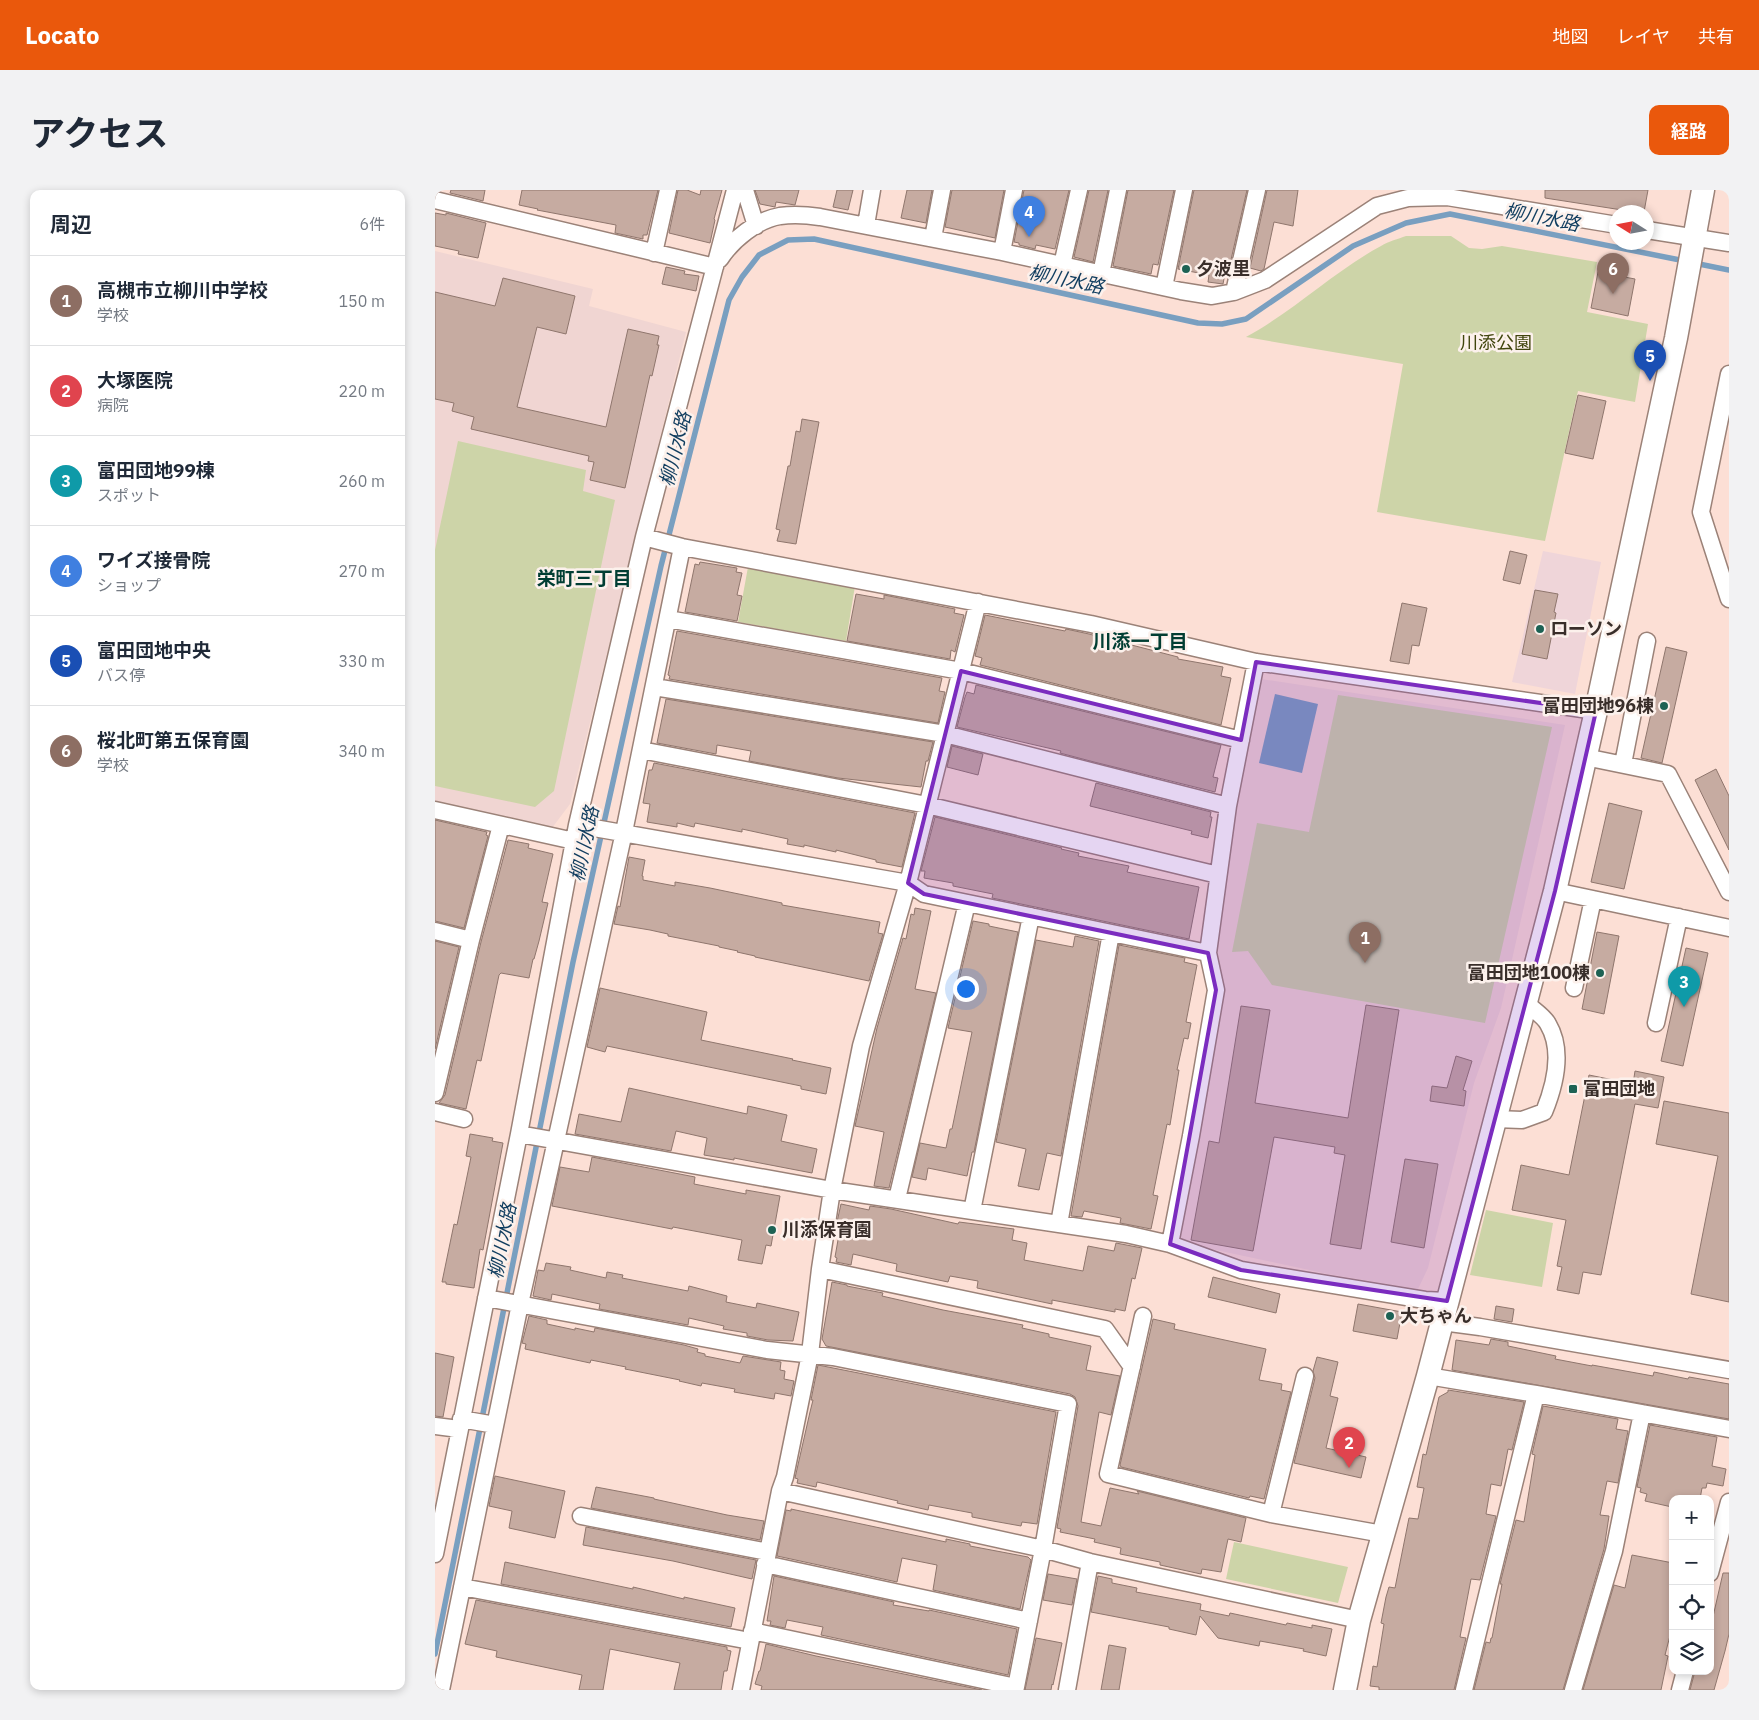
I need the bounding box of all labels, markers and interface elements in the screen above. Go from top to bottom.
text: Locato [25,19,100,51]
text: 地図 [1553,25,1589,48]
text: レイヤ [1617,25,1670,48]
text: 共有 [1698,25,1734,48]
button: 経路 [1649,105,1729,155]
text: アクセス [30,110,168,156]
pin: 4 [1013,196,1045,237]
water label: 柳川水路 [1502,198,1584,236]
north arrow [1609,205,1654,250]
text: 周辺 [50,210,92,238]
text: 6件 [359,214,385,234]
pin: 6 [1597,253,1629,294]
place label: 夕波里 [1196,257,1250,280]
water label: 柳川水路 [1026,259,1108,299]
marker: 夕波里 [1180,263,1192,275]
text: 高槻市立柳川中学校 [97,278,268,302]
text: 1 [61,291,71,311]
text: 150 m [338,291,385,311]
text: 学校 [97,305,129,325]
park label: 川添公園 [1460,331,1532,354]
pin: 5 [1634,340,1666,381]
text: 大塚医院 [97,368,173,392]
text: 2 [61,381,71,401]
text: 220 m [338,381,385,401]
text: 病院 [97,395,129,415]
water label: 柳川水路 [654,407,696,489]
text: 富田団地99棟 [97,458,215,482]
text: 3 [61,471,71,491]
text: 260 m [338,471,385,491]
text: スポット [97,485,161,505]
text: ワイズ接骨院 [97,548,210,572]
text: 4 [61,561,71,581]
text: 270 m [338,561,385,581]
district label: 栄町三丁目 [536,566,632,590]
text: ショップ [97,575,161,595]
place label: ローソン [1550,617,1622,640]
marker: ローソン [1534,623,1546,635]
district label: 川添一丁目 [1092,629,1188,653]
text: 富田団地中央 [97,638,211,662]
text: 5 [61,651,71,671]
text: 330 m [338,651,385,671]
text: バス停 [97,665,145,685]
place label: 富田団地96棟 [1542,694,1654,717]
marker: 富田団地96棟 [1658,700,1670,712]
text: 桜北町第五保育園 [97,728,249,752]
text: 6 [61,741,71,761]
text: 340 m [338,741,385,761]
text: 学校 [97,755,129,775]
water label: 柳川水路 [564,802,604,884]
pin: 1 [1349,922,1381,963]
place label: 富田団地100棟 [1468,961,1590,984]
pin: 3 [1668,966,1700,1007]
marker: 富田団地100棟 [1594,967,1606,979]
your location [953,976,979,1002]
place label: 富田団地 [1583,1077,1655,1100]
marker: 富田団地 [1567,1083,1579,1095]
water label: 柳川水路 [483,1199,521,1281]
place label: 川添保育園 [782,1218,872,1241]
marker: 川添保育園 [766,1224,778,1236]
place label: 大ちゃん [1400,1304,1472,1327]
marker: 大ちゃん [1384,1310,1396,1322]
pin: 2 [1333,1427,1365,1468]
map controls [1669,1495,1714,1675]
button: + [1669,1495,1714,1540]
button: − [1669,1540,1714,1585]
button: locate [1669,1585,1714,1630]
button: layers [1669,1630,1714,1675]

